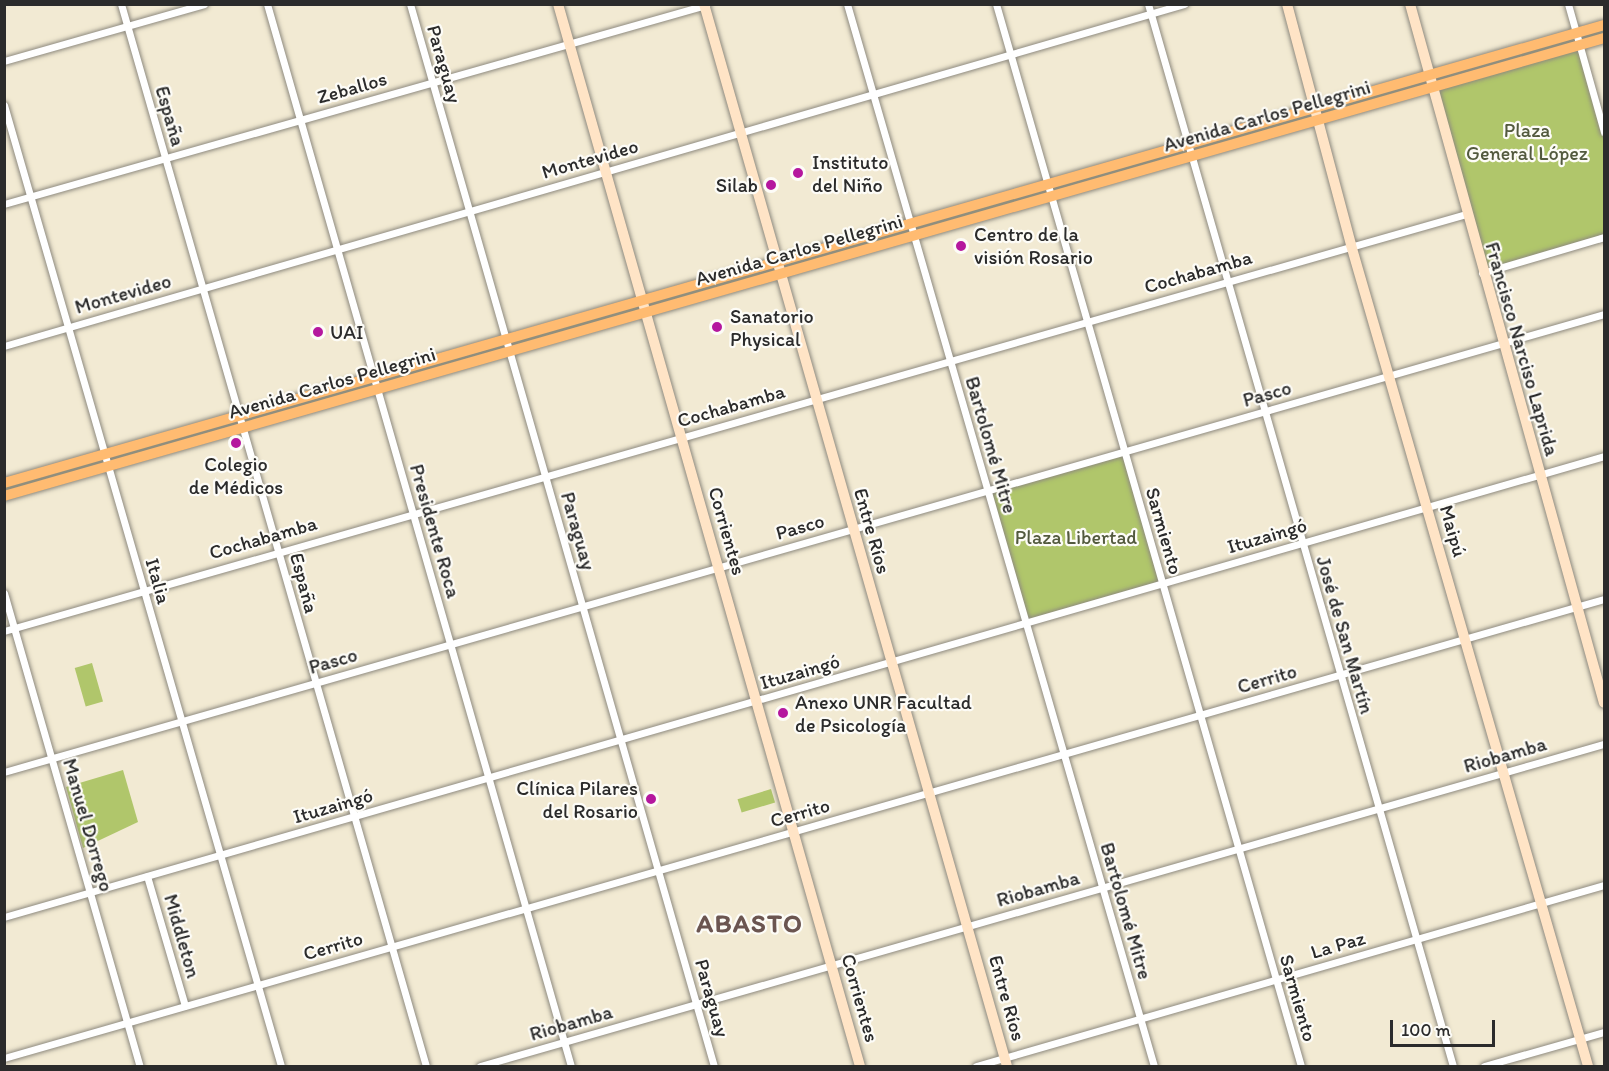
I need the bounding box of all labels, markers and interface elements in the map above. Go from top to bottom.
street label: Paraguay [421,22,467,106]
street label: Zeballos [314,67,390,109]
street label: Avenida Carlos Pellegrini [1161,75,1373,157]
street label: España [150,83,190,149]
park label: Plaza General López [1466,119,1588,166]
street label: Montevideo [539,134,641,184]
place label: Instituto del Niño [812,150,888,197]
marker: Instituto del Niño [789,164,807,182]
place label: Silab [716,173,758,197]
marker: Silab [762,176,780,194]
street label: Avenida Carlos Pellegrini [693,209,905,291]
place label: Centro de la visión Rosario [974,222,1092,269]
marker: Centro de la visión Rosario [952,237,970,255]
street label: Francisco Narciso Laprida [1480,239,1564,459]
street label: Cochabamba [1141,245,1255,299]
street label: Montevideo [72,269,174,319]
place label: Sanatorio Physical [730,304,814,351]
marker: Sanatorio Physical [708,318,726,336]
place label: UAI [330,320,364,344]
marker: UAI [311,325,325,339]
street label: Avenida Carlos Pellegrini [226,342,438,424]
street label: Bartolomé Mitre [960,374,1022,516]
street label: Pasco [1240,376,1294,412]
street label: Cochabamba [674,379,788,433]
marker: Colegio de Médicos [229,436,243,450]
place label: Colegio de Médicos [189,452,283,499]
street label: Presidente Roca [404,462,466,600]
street label: Corrientes [703,484,751,578]
street label: Entre Ríos [848,485,896,577]
street label: Sarmiento [1140,485,1188,577]
street label: Paraguay [555,489,601,573]
street label: Maipú [1434,502,1472,560]
street label: Pasco [773,509,827,545]
street label: Cochabamba [206,511,320,565]
street label: Ituzaingó [1224,513,1310,559]
park label: Plaza Libertad [1015,525,1137,549]
street label: España [284,550,324,616]
street label: José de San Martín [1311,553,1379,717]
street label: Italia [140,555,176,607]
street label: Pasco [306,643,360,679]
street label: Ituzaingó [757,649,843,695]
street label: Cerrito [1235,659,1299,699]
place label: Anexo UNR Facultad de Psicología [795,690,971,737]
marker: Anexo UNR Facultad de Psicología [776,706,790,720]
street label: Riobamba [1461,732,1549,778]
street label: Manuel Dorrego [58,756,118,894]
place label: Clínica Pilares del Rosario [517,776,638,823]
street label: Ituzaingó [290,783,376,829]
marker: Clínica Pilares del Rosario [642,790,660,808]
street label: Cerrito [768,793,832,833]
street label: Bartolomé Mitre [1095,840,1157,982]
street label: Riobamba [994,866,1082,912]
street label: Middleton [159,891,205,981]
district label: ABASTO [696,908,804,940]
street label: Cerrito [301,926,365,966]
street label: La Paz [1308,926,1368,964]
street label: Corrientes [836,951,884,1045]
street label: Entre Ríos [983,952,1031,1044]
street label: Sarmiento [1274,952,1322,1044]
street label: Paraguay [689,956,735,1040]
street label: Riobamba [527,1000,615,1046]
scale bar [1393,1008,1498,1046]
text: 100 m [1401,1019,1451,1041]

